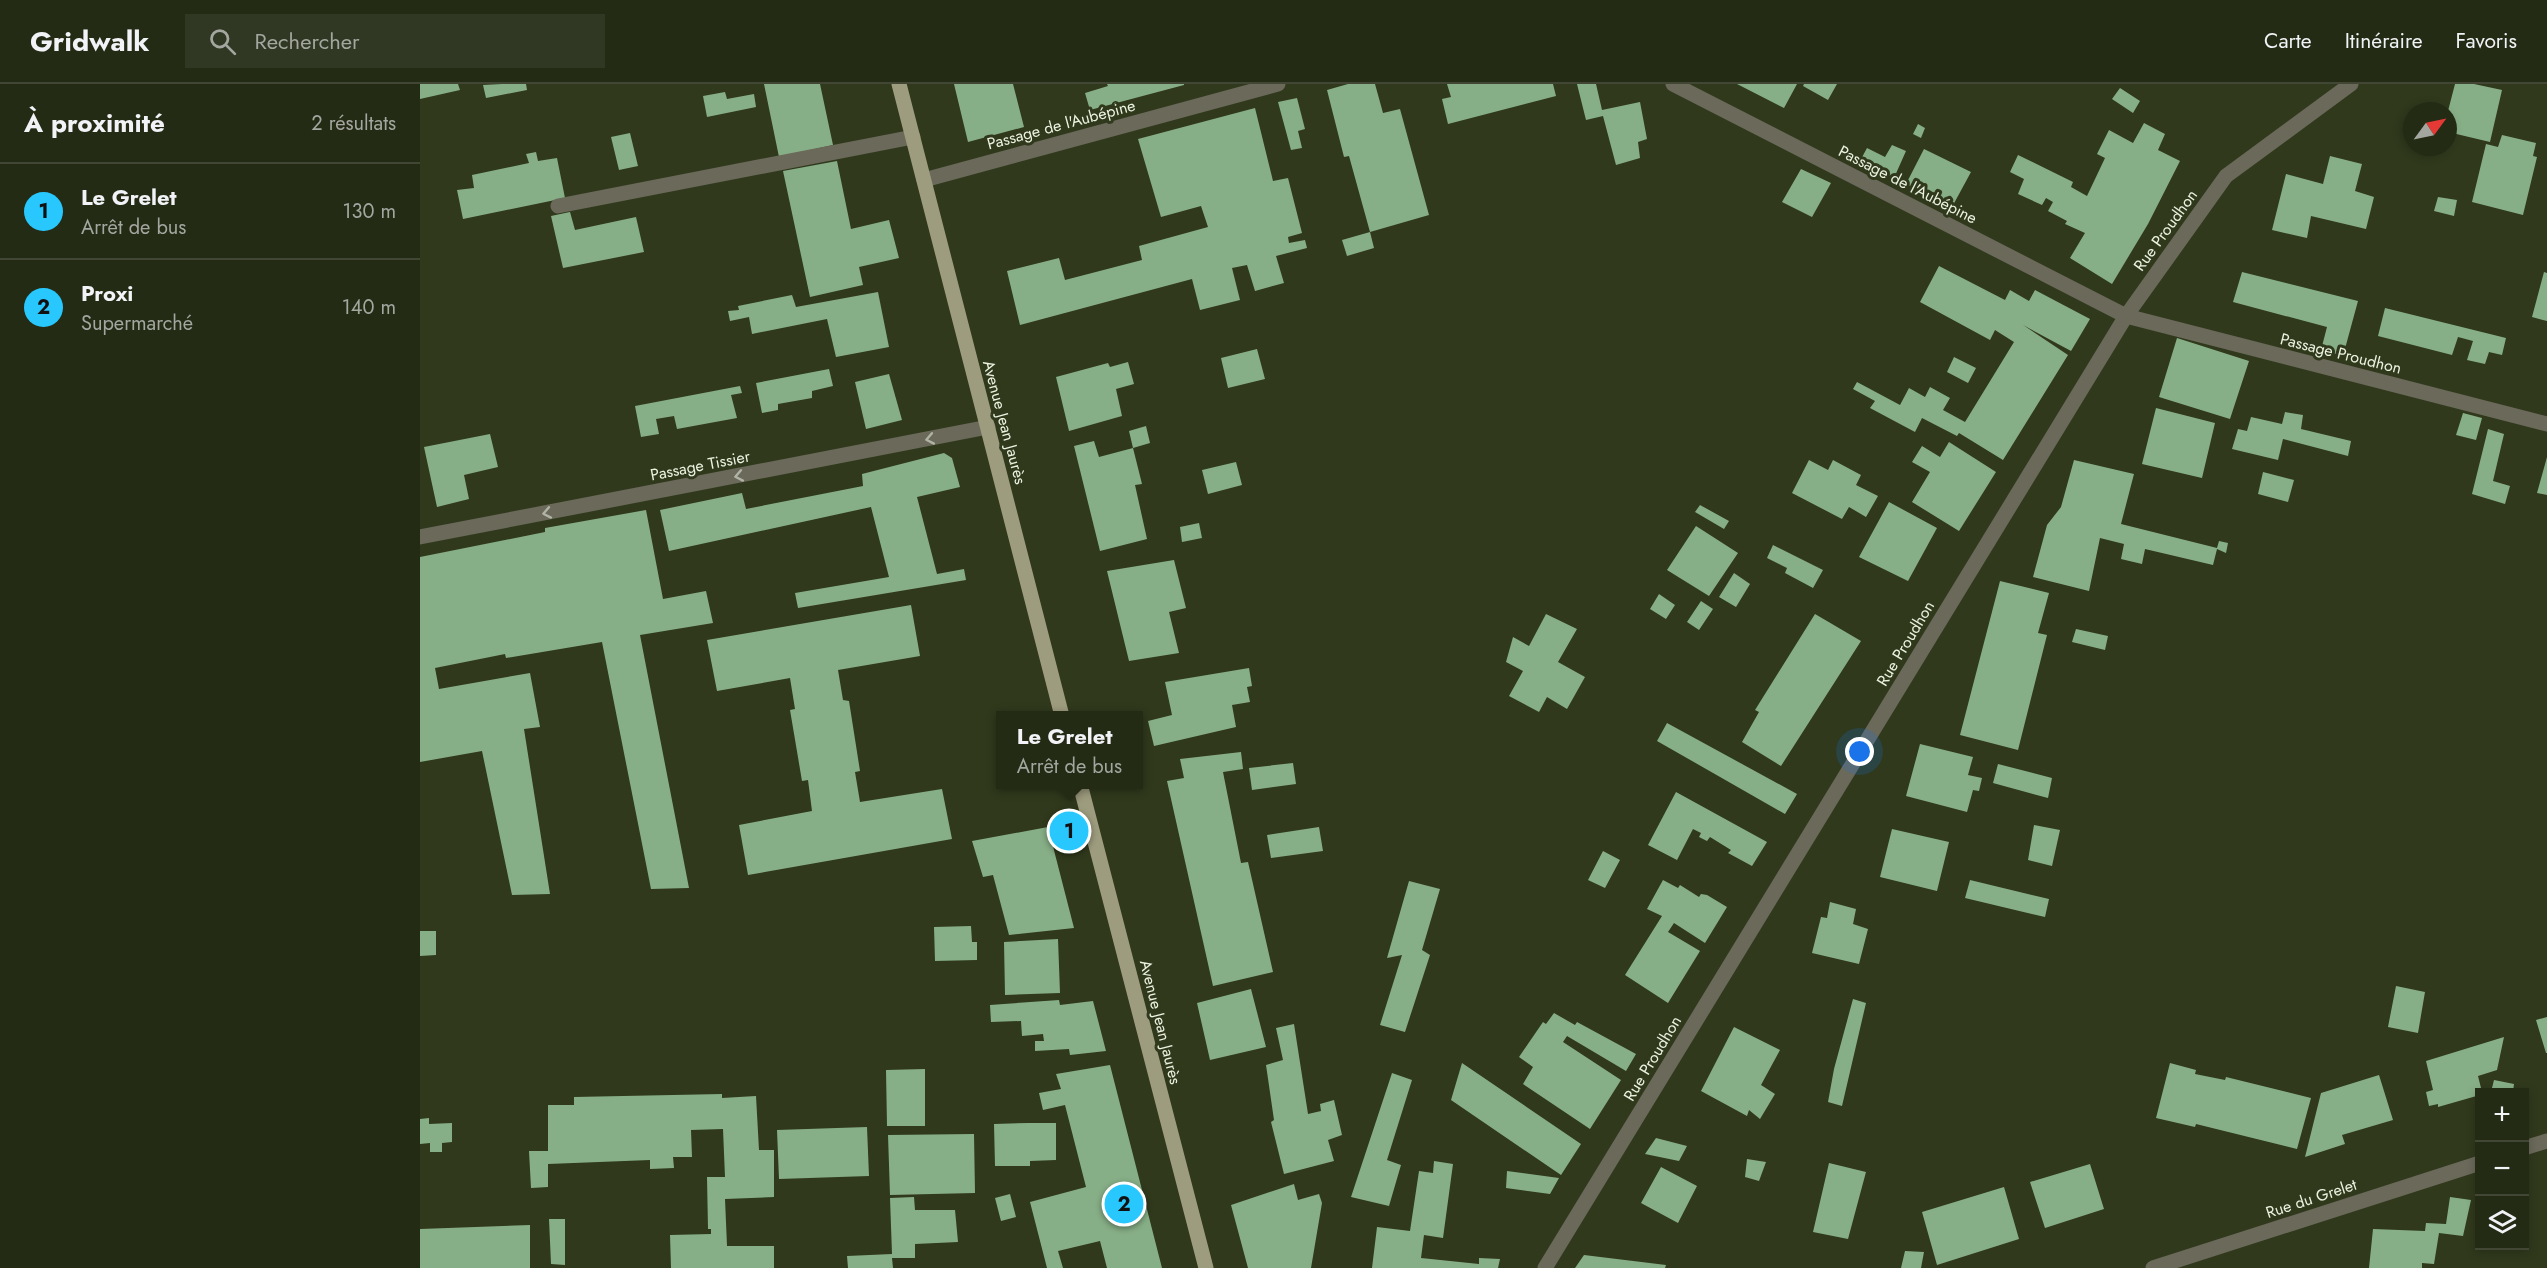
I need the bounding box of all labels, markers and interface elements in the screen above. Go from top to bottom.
search box [185,14,605,68]
text: Gridwalk [30,21,149,62]
icon: search [206,25,239,58]
text: Rechercher [254,25,360,57]
text: Carte [2264,26,2312,56]
text: Itinéraire [2345,26,2423,56]
text: Favoris [2456,26,2517,56]
street label: Passage de l'Aubépine [984,94,1138,155]
north arrow [2403,102,2457,156]
text: À proximité [24,104,165,142]
text: 2 résultats [311,109,396,138]
street label: Passage de l'Aubépine [1835,140,1981,229]
text: Le Grelet [81,181,177,213]
street label: Rue Proudhon [2128,185,2203,276]
text: 1 [38,197,49,226]
text: 130 m [342,197,396,226]
text: Arrêt de bus [81,213,186,242]
text: Proxi [81,277,133,309]
text: 2 [37,293,50,322]
text: 140 m [342,293,396,322]
text: Supermarché [81,309,193,338]
street label: Passage Proudhon [2278,327,2404,380]
street label: Avenue Jean Jaurès [977,358,1032,487]
one-way arrow [926,432,936,445]
street label: Passage Tissier [648,444,752,486]
one-way arrow [734,469,744,482]
one-way arrow [543,506,553,519]
street label: Rue Proudhon [1871,596,1940,690]
popup [996,711,1143,789]
text: Le Grelet [1017,720,1112,752]
your location [1845,737,1874,766]
text: Arrêt de bus [1017,752,1122,781]
pin: 1 [1050,808,1088,854]
street label: Avenue Jean Jaurès [1134,957,1187,1087]
street label: Rue Proudhon [1618,1011,1687,1105]
map controls [2475,1088,2529,1250]
button: + [2475,1088,2529,1142]
button: − [2475,1142,2529,1196]
street label: Rue du Grelet [2263,1173,2360,1224]
pin: 2 [1104,1182,1144,1226]
button: layers [2475,1196,2529,1250]

